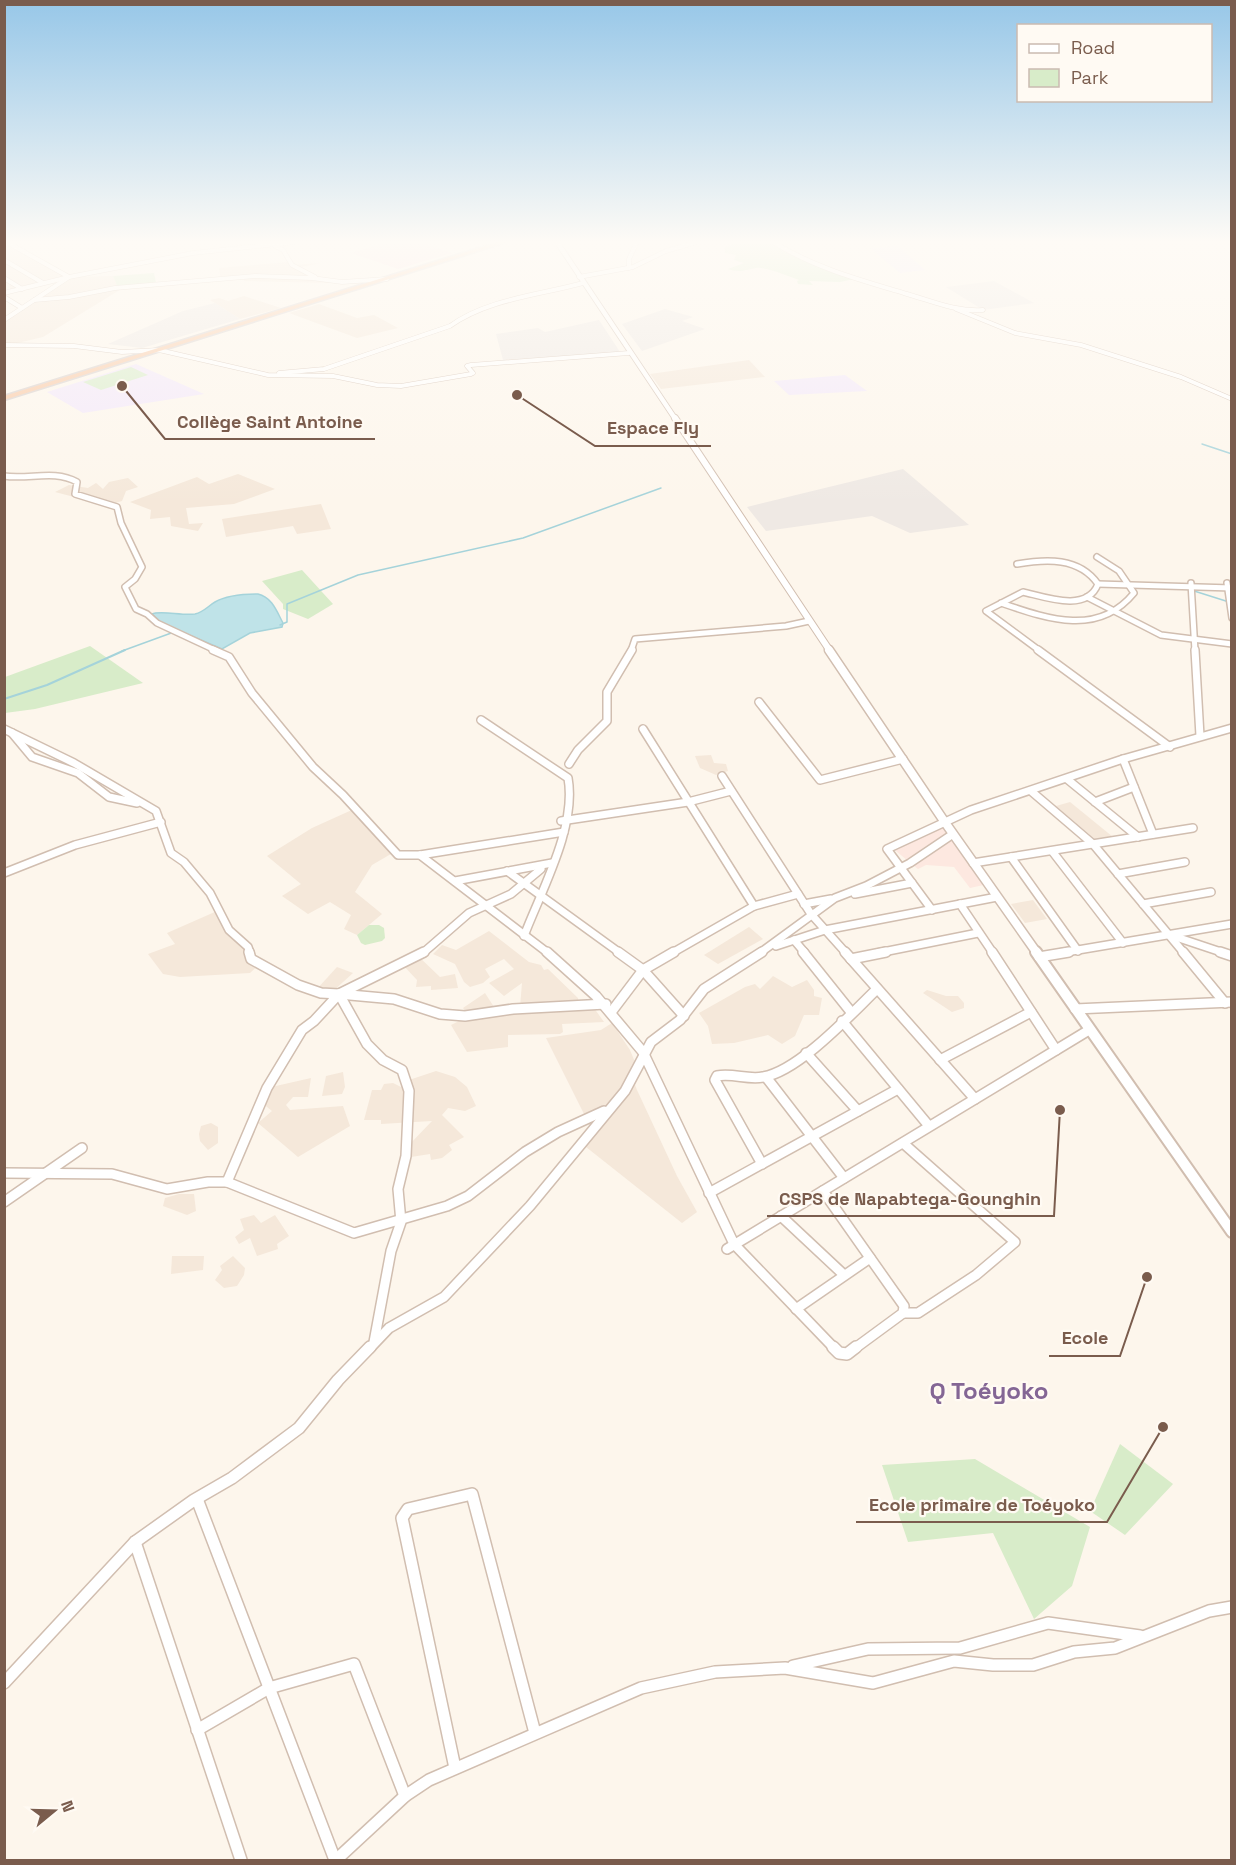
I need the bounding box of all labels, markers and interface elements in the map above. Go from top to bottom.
legend [1017,24,1212,102]
text: Road [1071,36,1115,59]
text: Park [1071,66,1109,89]
callout: Collège Saint Antoine [165,403,375,439]
text: Collège Saint Antoine [177,410,363,433]
callout: Espace Fly [595,410,711,446]
text: Espace Fly [607,416,699,439]
callout: CSPS de Napabtega-Gounghin [767,1180,1054,1216]
text: CSPS de Napabtega-Gounghin [779,1187,1041,1210]
callout: Ecole [1049,1320,1120,1356]
text: Ecole [1062,1326,1108,1349]
district label: Q Toéyoko [930,1375,1048,1406]
callout: Ecole primaire de Toéyoko [856,1486,1107,1522]
text: Ecole primaire de Toéyoko [869,1493,1095,1516]
north arrow [24,1781,84,1841]
text: N [56,1798,79,1815]

